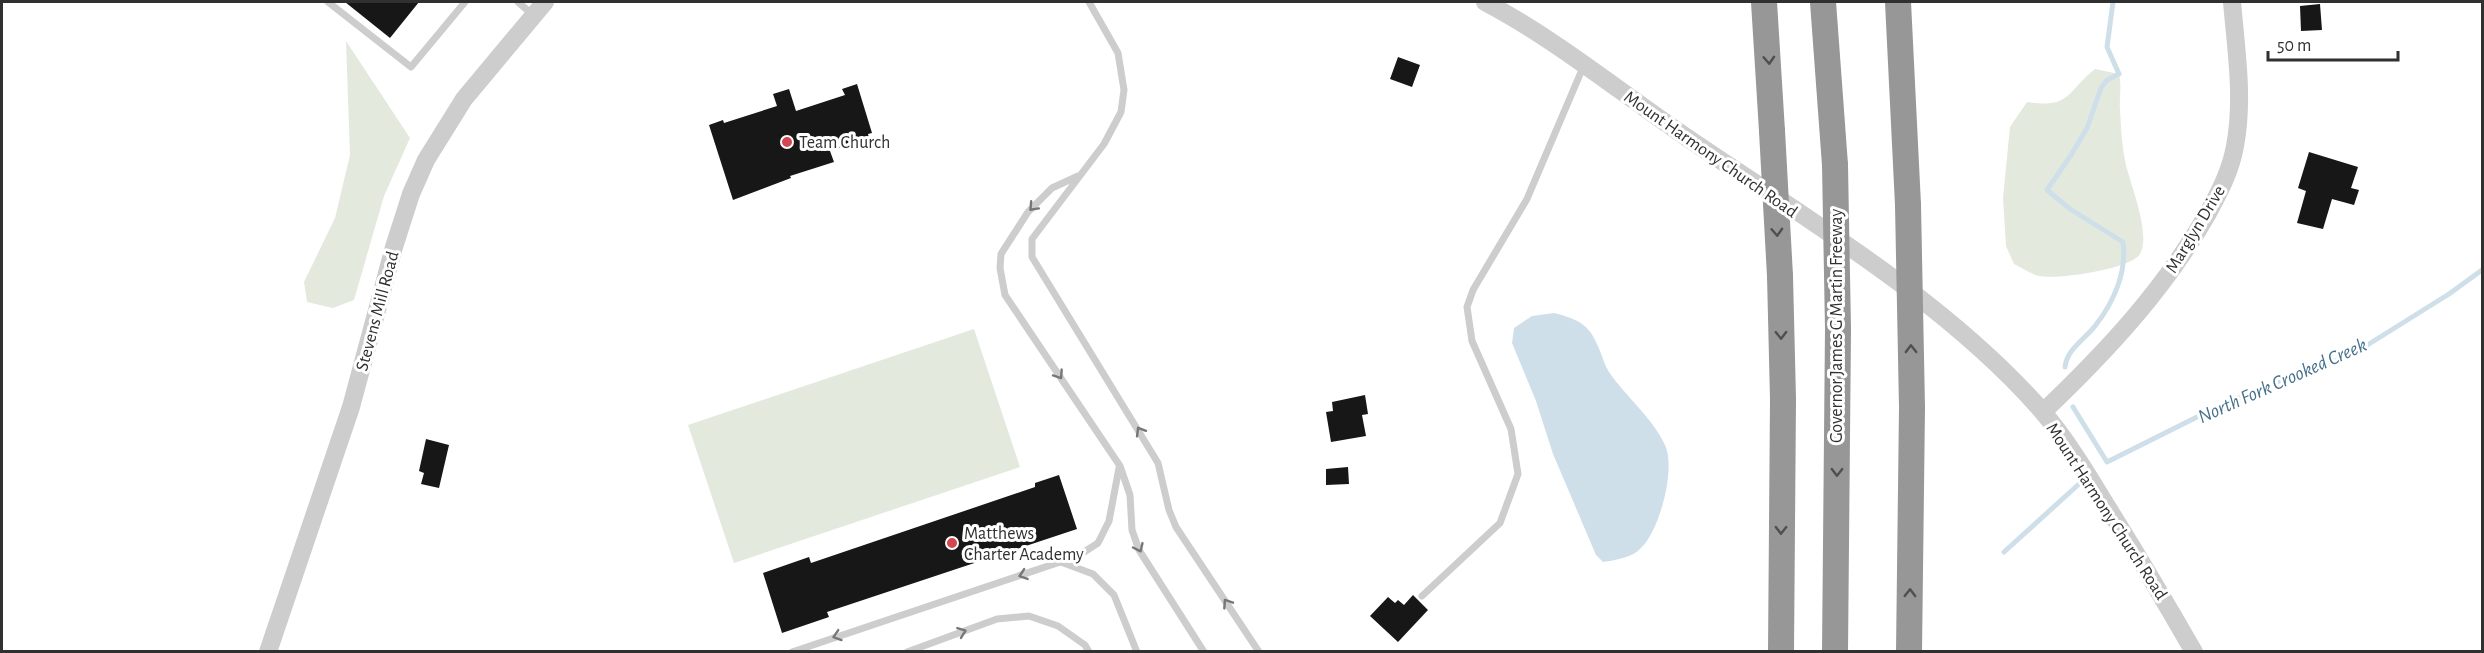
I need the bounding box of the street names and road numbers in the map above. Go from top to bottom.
street label: Mount Harmony Church Road [1621,88,1800,222]
street label: Marglyn Drive [2163,183,2229,276]
street label: Governor James G Martin Freeway [1828,209,1846,443]
street label: Stevens Mill Road [353,249,403,373]
street label: Mount Harmony Church Road [2042,420,2170,603]

